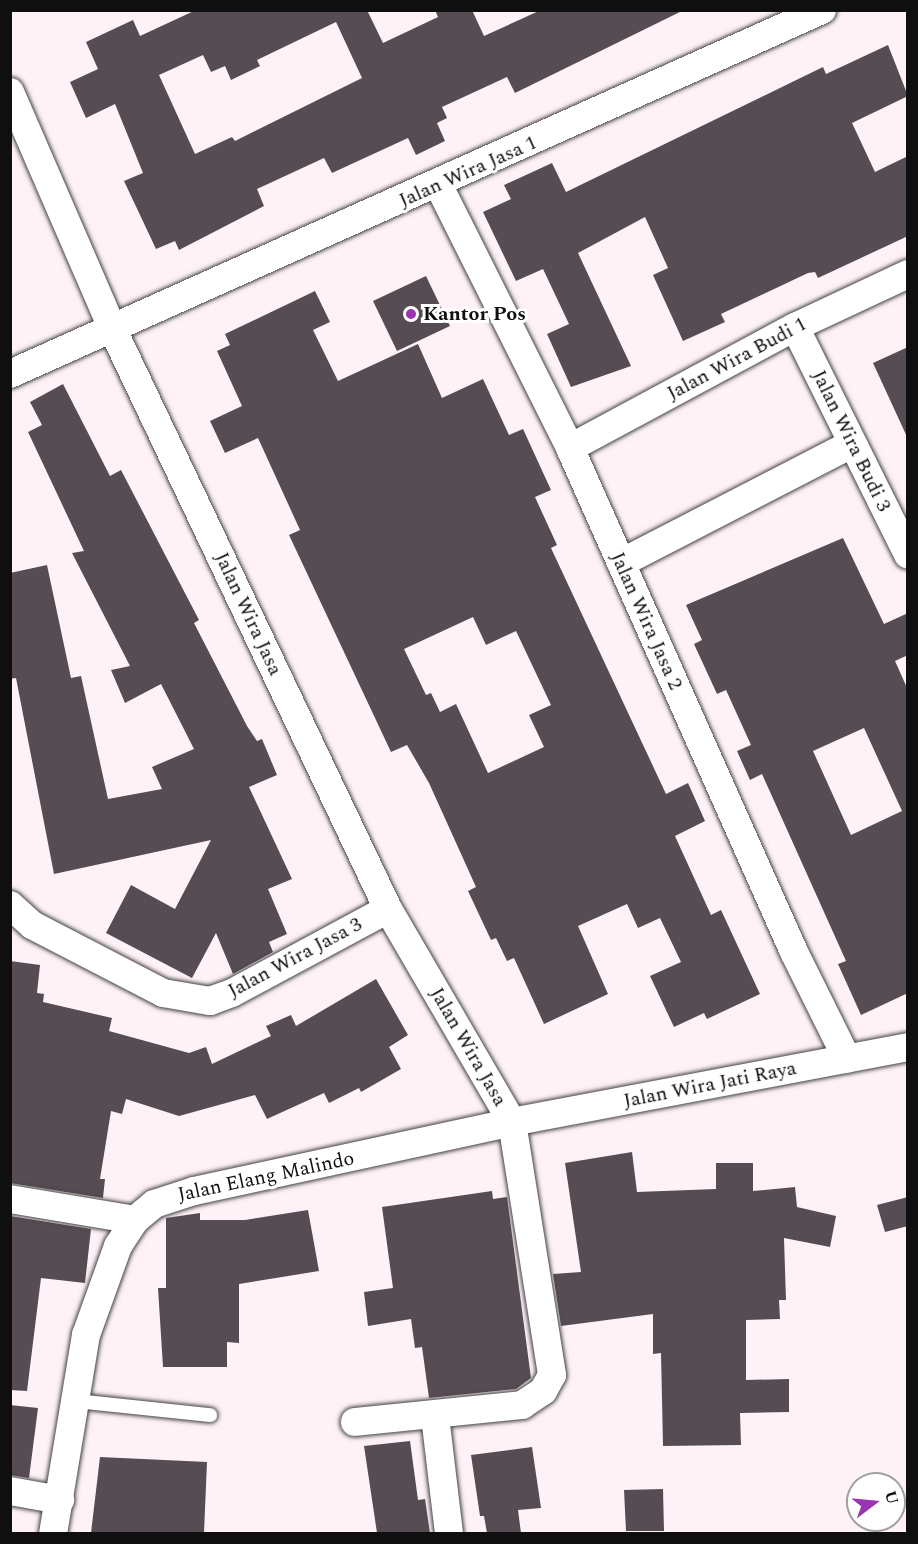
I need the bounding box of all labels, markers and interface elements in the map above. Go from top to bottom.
street label: Jalan Wira Jasa 1 [395,131,541,213]
place label: Kantor Pos [423,302,526,326]
marker: Kantor Pos [404,307,418,321]
street label: Jalan Wira Budi 1 [663,312,811,406]
street label: Jalan Wira Budi 3 [806,366,896,516]
street label: Jalan Wira Jasa 2 [605,548,687,694]
street label: Jalan Wira Jasa [209,549,287,679]
street label: Jalan Wira Jasa 3 [224,913,366,1003]
street label: Jalan Wira Jasa [424,983,512,1111]
street label: Jalan Wira Jati Raya [622,1056,798,1114]
street label: Jalan Elang Malindo [175,1147,357,1207]
north arrow [846,1472,906,1532]
text: U [878,1488,905,1507]

